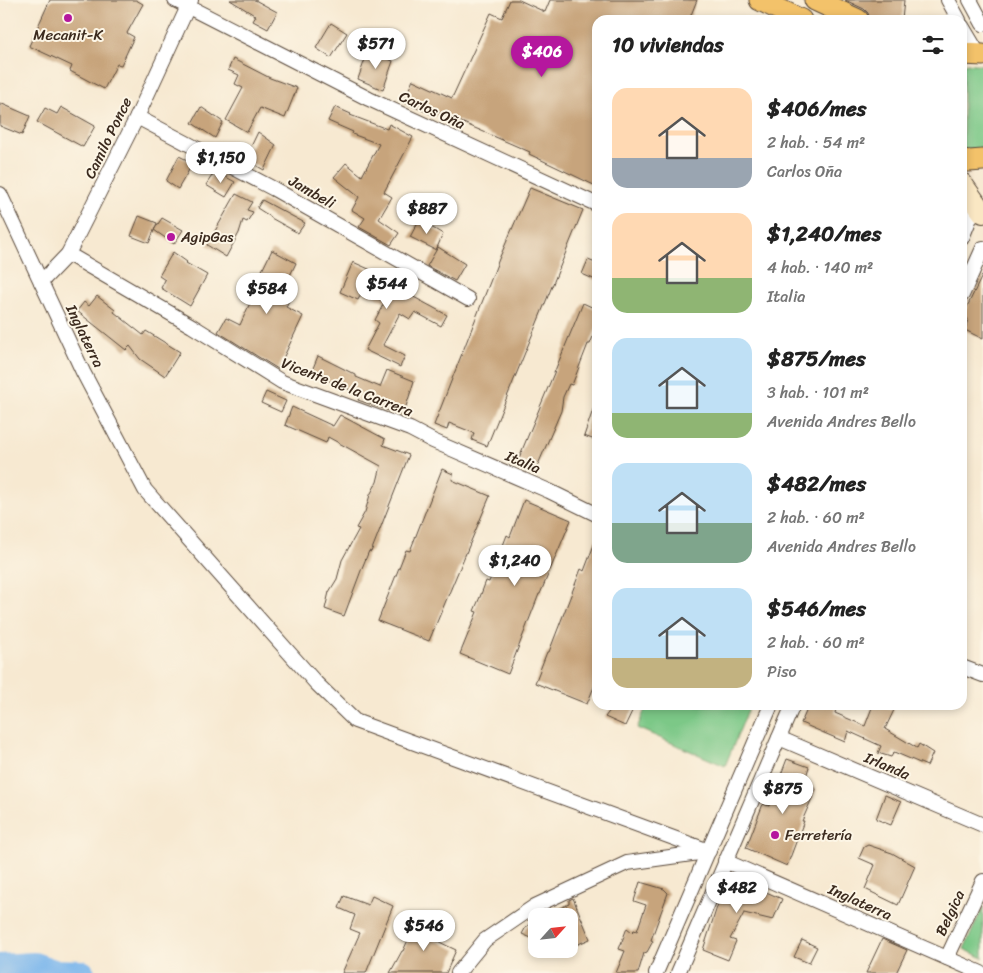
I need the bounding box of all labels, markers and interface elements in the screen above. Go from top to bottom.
marker: Mecanit-K [62,12,74,24]
place label: Mecanit-K [33,22,104,48]
text: 10 viviendas [612,26,724,64]
pin: $571 [346,28,406,70]
text: $571 [358,29,394,58]
icon: filters [919,31,947,59]
pin: $406 [512,36,572,78]
text: $406 [522,37,562,66]
street label: Carlos Oña [395,83,470,137]
text: $406/mes [767,90,866,128]
street label: Camilo Ponce [77,92,139,183]
icon: home [652,108,712,168]
text: 2 hab. · 54 m² [767,128,865,157]
pin: $1,150 [180,142,262,184]
text: $1,150 [197,143,245,172]
text: Carlos Oña [767,157,842,186]
street label: Jambeli [283,168,341,216]
pin: $887 [397,192,457,235]
text: $887 [407,194,447,223]
text: $1,240/mes [767,215,881,253]
place label: AgipGas [180,224,234,250]
marker: AgipGas [165,231,177,243]
icon: home [652,233,712,293]
text: 4 hab. · 140 m² [767,253,873,282]
pin: $544 [357,268,417,310]
text: $544 [367,269,407,298]
pin: $584 [237,272,297,315]
text: $584 [247,274,287,303]
text: Italia [767,282,805,311]
street label: Inglaterra [58,299,112,372]
text: $875/mes [767,340,866,378]
street label: Vicente de la Carrera [277,350,417,424]
icon: home [652,358,712,418]
text: 3 hab. · 101 m² [767,378,869,407]
text: Avenida Andres Bello [767,407,916,436]
street label: Italia [500,443,545,481]
text: $482/mes [767,465,866,503]
icon: home [652,483,712,543]
text: 2 hab. · 60 m² [767,503,865,532]
text: Avenida Andres Bello [767,532,916,561]
pin: $1,240 [474,544,556,587]
text: $1,240 [489,546,541,575]
text: $546/mes [767,590,866,628]
icon: home [652,608,712,668]
text: 2 hab. · 60 m² [767,628,865,657]
text: Piso [767,657,797,686]
street label: Irlanda [859,744,914,787]
pin: $875 [753,772,813,815]
text: $875 [763,774,803,803]
place label: Ferretería [785,822,852,848]
marker: Ferretería [769,829,781,841]
pin: $482 [707,872,767,914]
text: $482 [717,873,757,902]
street label: Inglaterra [823,876,897,928]
street label: Belgica [928,885,972,940]
north arrow [528,908,578,958]
map controls [528,908,578,958]
pin: $546 [394,910,454,952]
text: $546 [404,911,444,940]

